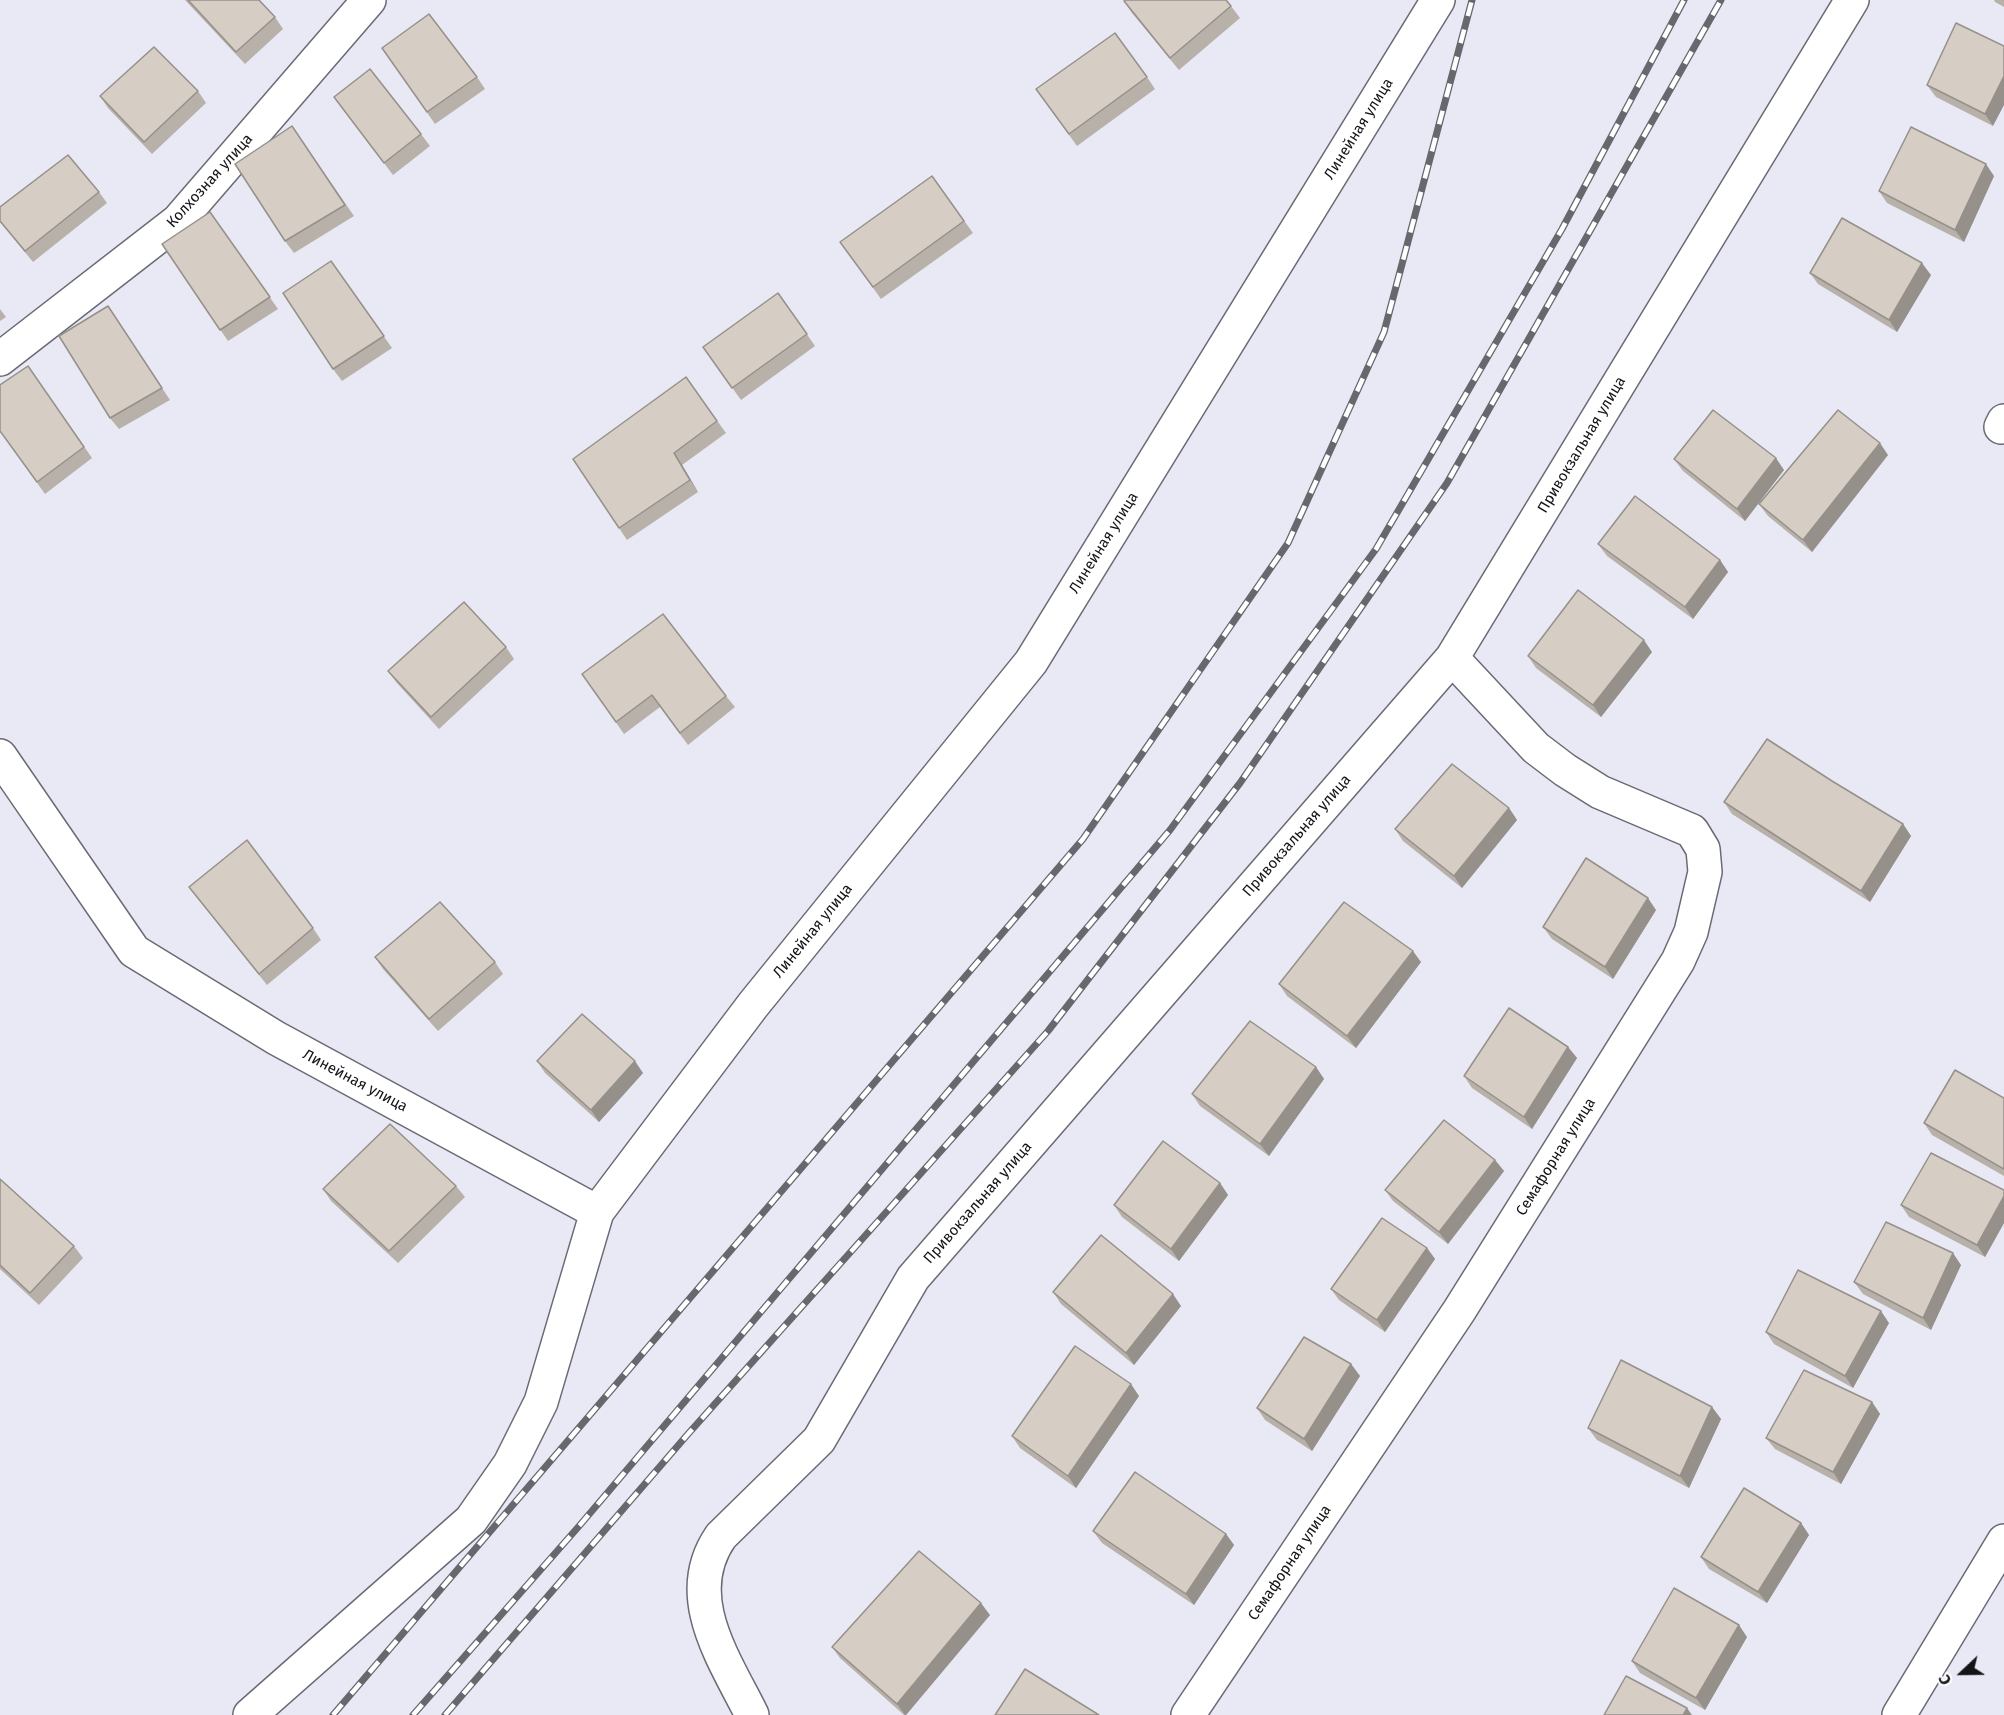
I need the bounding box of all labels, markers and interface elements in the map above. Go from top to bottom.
street label: Линейная улица [1321,75,1397,183]
street label: Колхозная улица [163,130,257,232]
street label: Привокзальная улица [1534,374,1630,516]
street label: Линейная улица [1066,489,1142,597]
street label: Привокзальная улица [1239,771,1355,901]
street label: Линейная улица [769,880,857,982]
street label: Линейная улица [300,1046,410,1116]
street label: Семафорная улица [1512,1095,1600,1219]
street label: Привокзальная улица [920,1138,1036,1268]
street label: Семафорная улица [1245,1502,1335,1624]
north arrow [1932,1643,1992,1703]
text: С [1934,1672,1955,1688]

